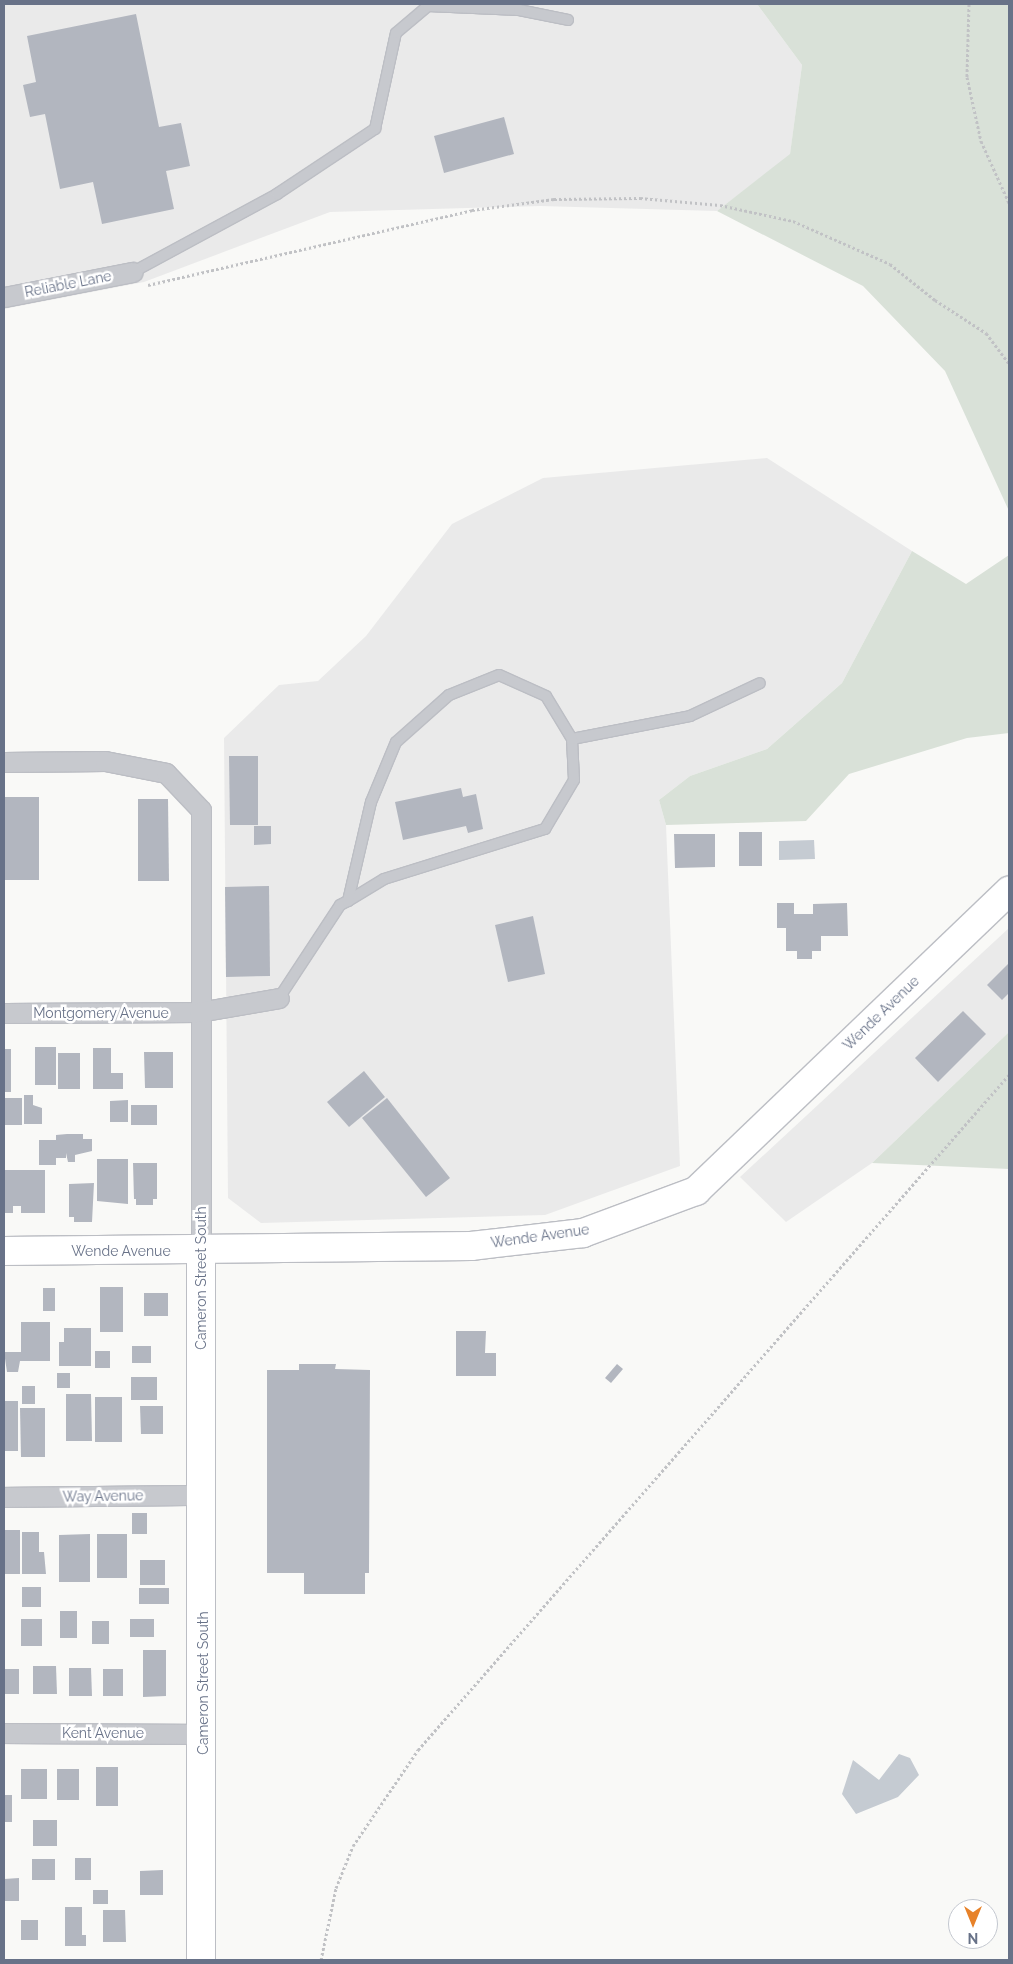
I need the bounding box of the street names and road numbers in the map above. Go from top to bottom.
street label: Reliable Lane [23,267,113,301]
street label: Wende Avenue [839,972,923,1054]
street label: Montgomery Avenue [33,1005,169,1021]
street label: Cameron Street South [193,1206,209,1350]
street label: Wende Avenue [489,1221,591,1251]
street label: Wende Avenue [71,1243,171,1259]
street label: Way Avenue [62,1487,144,1505]
street label: Cameron Street South [195,1611,211,1755]
street label: Kent Avenue [62,1725,144,1741]

